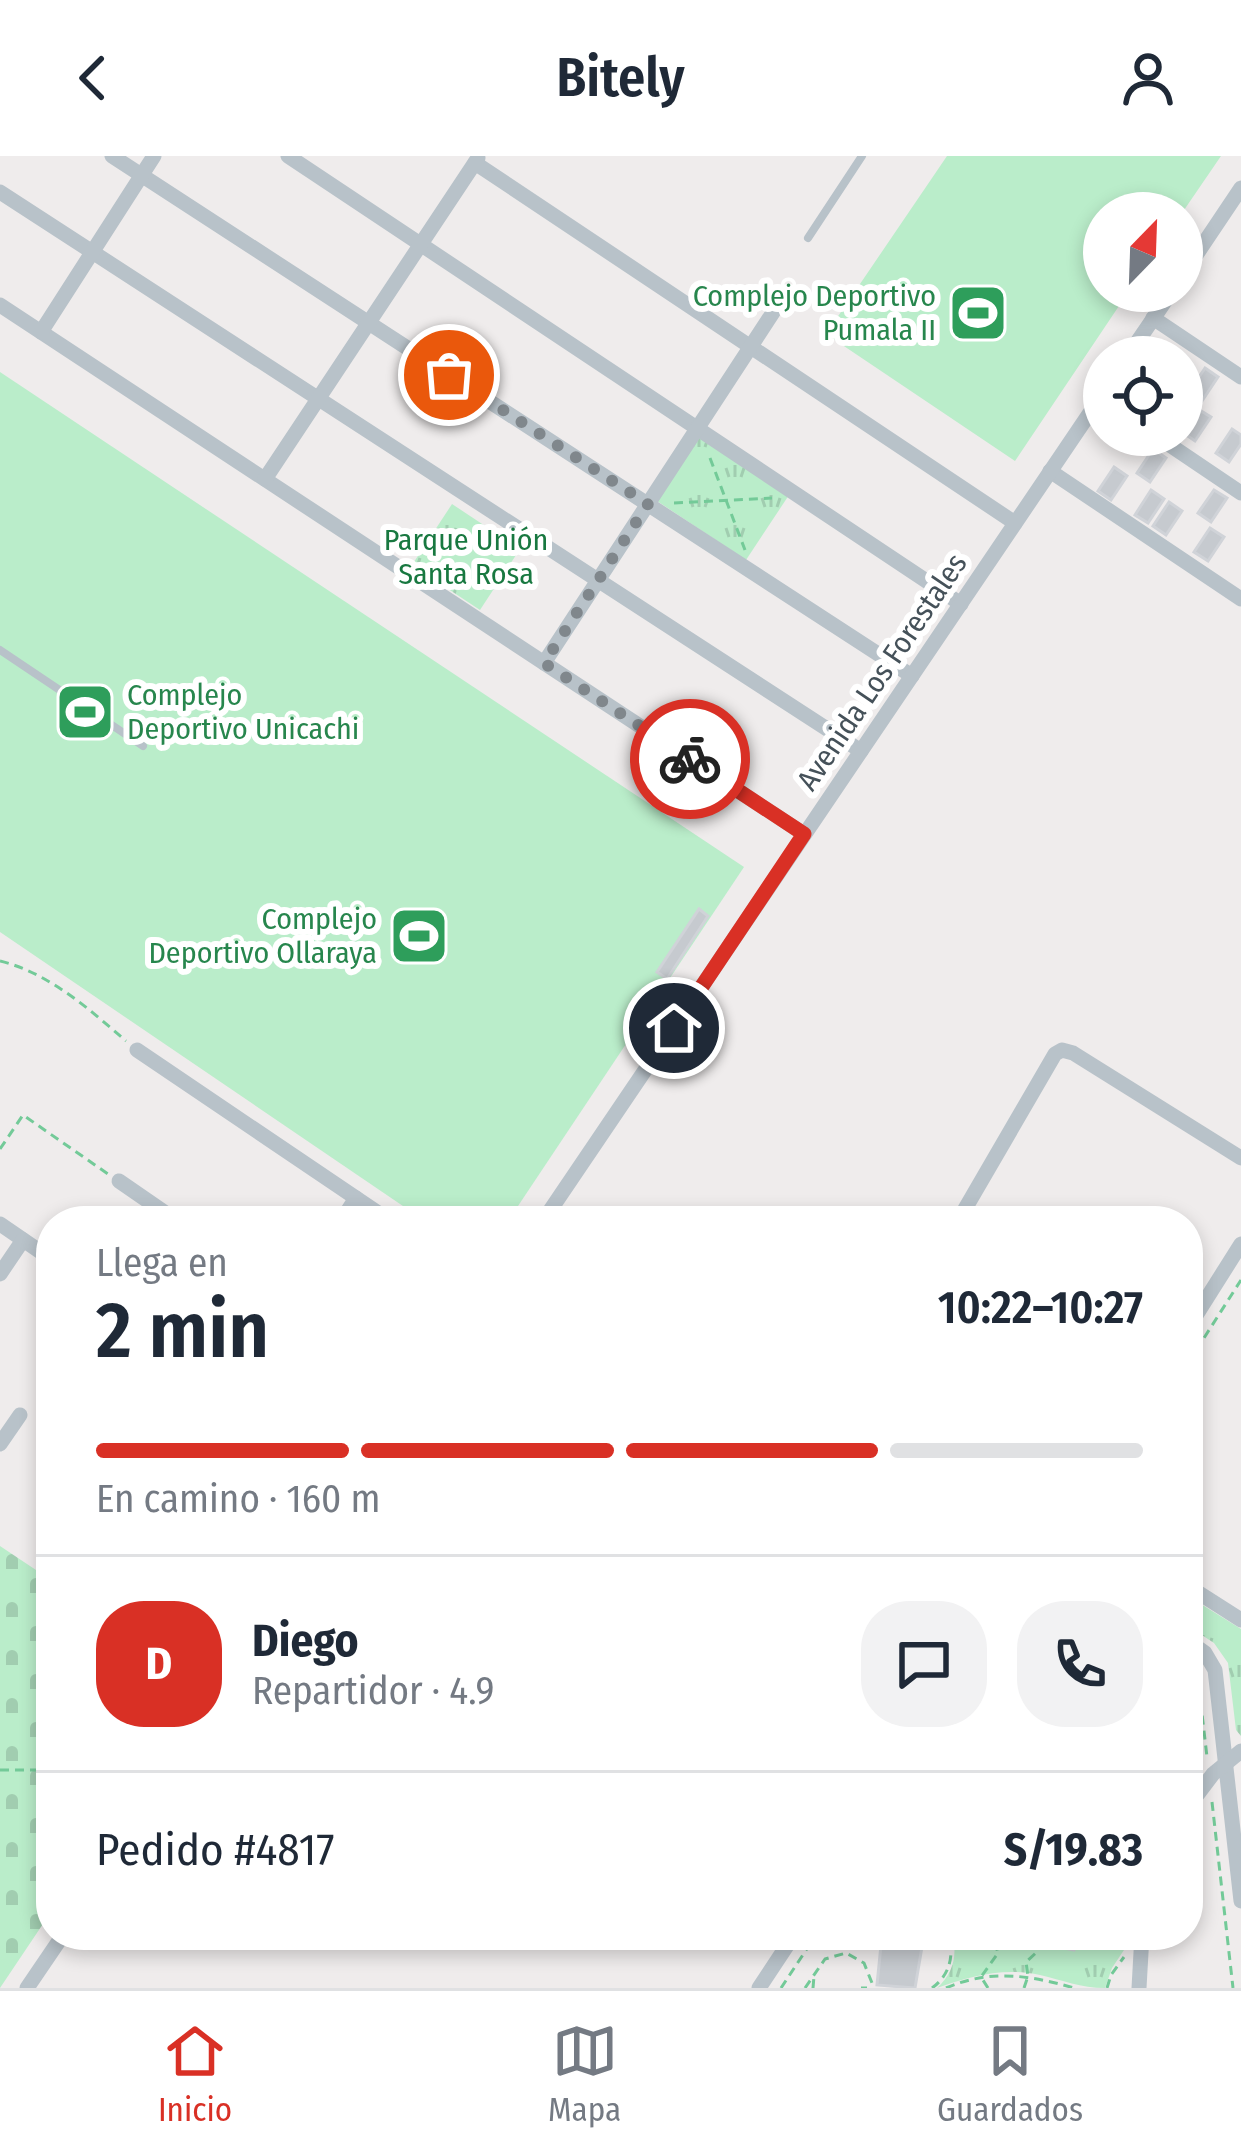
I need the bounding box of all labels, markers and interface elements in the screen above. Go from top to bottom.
icon: back [60,45,126,111]
icon: person [1115,45,1181,111]
text: Bitely [556,46,685,110]
north arrow [1083,192,1203,312]
map controls [1083,192,1203,456]
place label: Complejo Deportivo Pumala II [693,278,936,348]
sports icon: Complejo Deportivo Pumala II [947,282,1009,344]
pin [398,324,500,426]
button: locate [1083,336,1203,456]
icon: bag [416,342,482,408]
park label: Parque Unión Santa Rosa [384,522,548,592]
street label: Avenida Los Forestales [789,547,975,797]
place label: Complejo Deportivo Unicachi [127,677,359,747]
sports icon: Complejo Deportivo Unicachi [54,681,116,743]
courier [630,699,750,819]
icon: bike [657,726,723,792]
place label: Complejo Deportivo Ollaraya [148,901,377,971]
sports icon: Complejo Deportivo Ollaraya [388,905,450,967]
pin [623,977,725,1079]
icon: home [641,995,707,1061]
text: Llega en [96,1240,228,1286]
text: 10:22–10:27 [938,1281,1143,1335]
text: 2 min [96,1284,269,1378]
text: En camino · 160 m [96,1476,381,1522]
button: chat [861,1601,987,1727]
button: phone [1017,1601,1143,1727]
text: Diego [252,1614,359,1668]
text: D [146,1637,172,1691]
text: Repartidor · 4.9 [252,1668,494,1714]
text: Pedido #4817 [96,1823,334,1877]
text: S/19.83 [1004,1823,1143,1877]
tab: Inicio [158,2018,232,2130]
tab: Mapa [548,2018,621,2130]
tab: Guardados [937,2018,1083,2130]

